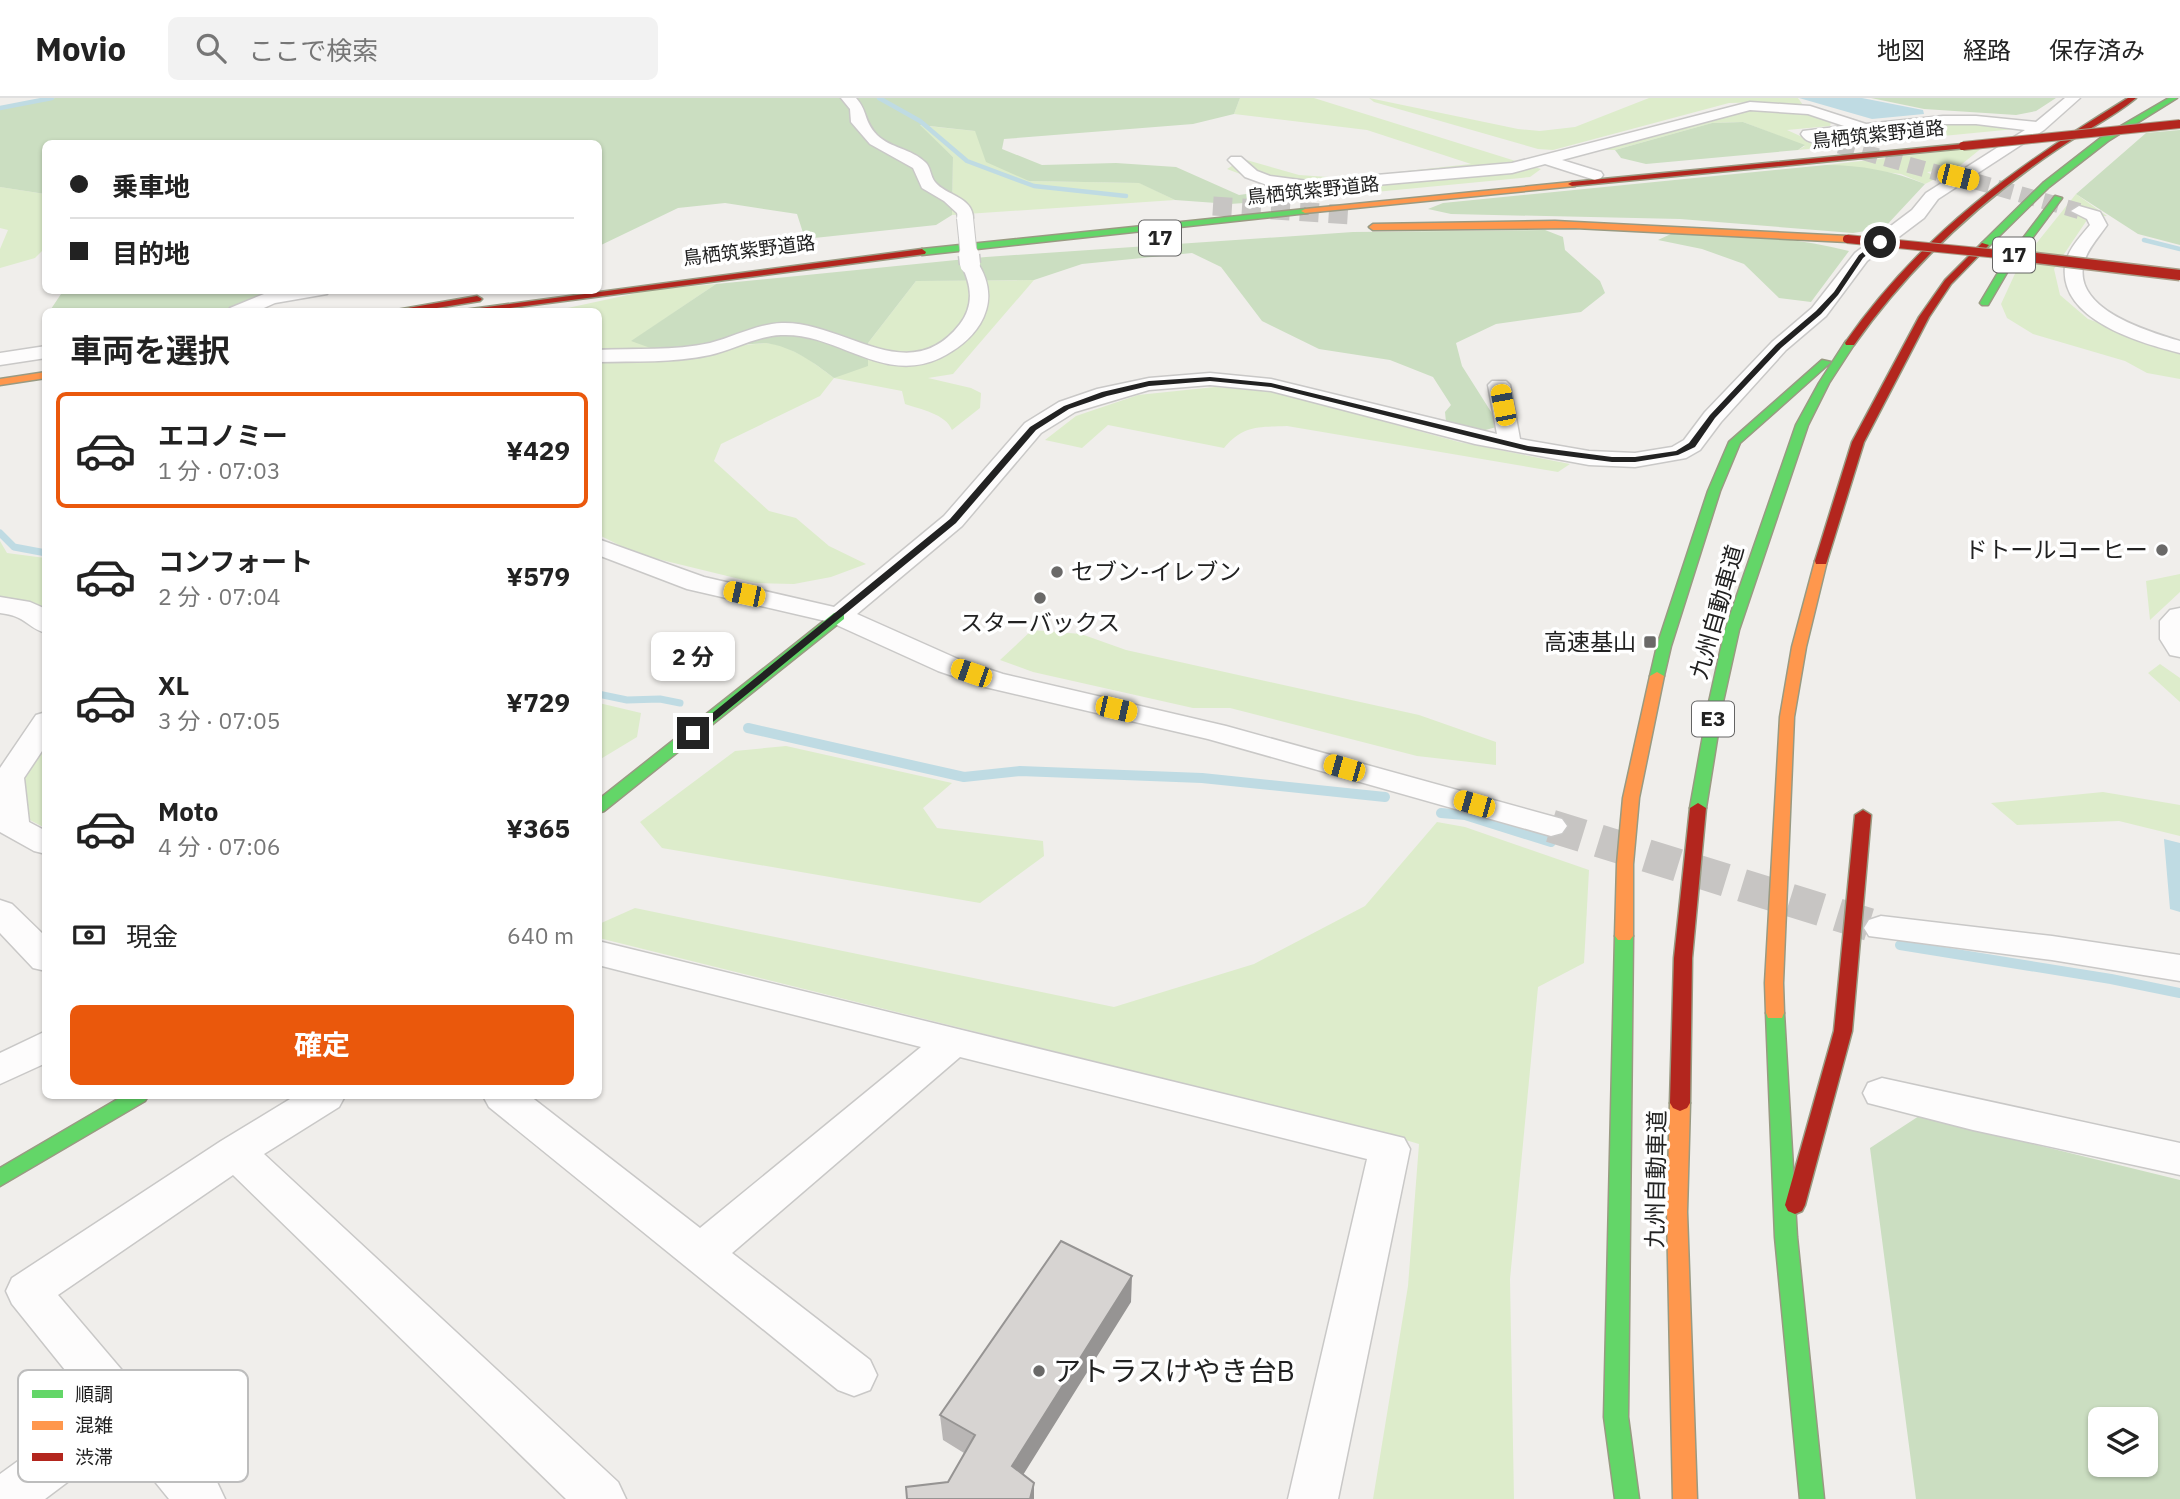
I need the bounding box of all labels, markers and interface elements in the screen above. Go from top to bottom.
search box [168,17,658,80]
text: Movio [35,27,126,70]
icon: search [192,29,230,67]
text: ここで検索 [248,33,378,67]
text: 地図 [1877,34,1925,66]
text: 経路 [1963,34,2011,66]
text: 保存済み [2049,34,2145,66]
street label: 鳥栖筑紫野道路 [1811,115,1945,153]
car [1936,162,1981,192]
text: 乗車地 [112,169,190,203]
street label: 鳥栖筑紫野道路 [1246,171,1380,209]
road number: 17 [1139,220,1181,256]
route start [1864,226,1896,258]
street label: 鳥栖筑紫野道路 [682,230,816,270]
text: 目的地 [112,236,190,270]
road number: 17 [1993,238,2035,272]
text: 車両を選択 [70,329,230,371]
car [1489,382,1518,428]
text: エコノミー [158,418,288,452]
icon: car [74,419,137,482]
text: ¥429 [506,433,570,467]
text: 1 分 · 07:03 [158,455,281,485]
place label: ドトールコーヒー [1964,534,2148,564]
street label: 九州自動車道 [1683,541,1749,682]
marker: ドトールコーヒー [2154,542,2170,558]
text: コンフォート [158,544,313,578]
icon: car [74,545,137,608]
place label: セブン-イレブン [1071,556,1241,586]
text: ¥579 [506,559,570,593]
marker: セブン-イレブン [1049,564,1065,580]
car [722,579,767,609]
text: 2 分 · 07:04 [158,581,281,611]
marker: スターバックス [1032,590,1048,606]
place label: スターバックス [960,607,1120,637]
place label: 高速基山 [1544,626,1636,656]
callout: 2 分 [651,632,735,680]
marker: 高速基山 [1642,634,1658,650]
text: 2 分 [672,641,714,671]
car [948,656,995,690]
text: XL [158,668,189,702]
icon: car [74,671,137,734]
text: ¥729 [506,685,570,719]
car [1094,694,1139,724]
road number: E3 [1692,702,1734,736]
text: 3 分 · 07:05 [158,705,281,735]
route end [677,717,709,749]
car [1321,752,1368,784]
car [1451,788,1498,820]
text: Moto [158,794,218,828]
icon: car [74,797,137,860]
text: ¥365 [506,811,570,845]
text: 4 分 · 07:06 [158,831,281,861]
icon: cash [70,916,108,954]
text: 現金 [126,919,178,953]
text: 640 m [507,920,574,950]
button: 確定 [70,1005,574,1085]
street label: 九州自動車道 [1639,1110,1671,1248]
place label: アトラスけやき台B [1053,1352,1295,1389]
marker: アトラスけやき台B [1031,1363,1047,1379]
legend [18,1370,248,1482]
text: 順調 [75,1382,113,1406]
map controls [2088,1407,2158,1477]
button: layers [2088,1407,2158,1477]
text: 混雑 [75,1413,113,1437]
text: 渋滞 [75,1445,113,1469]

